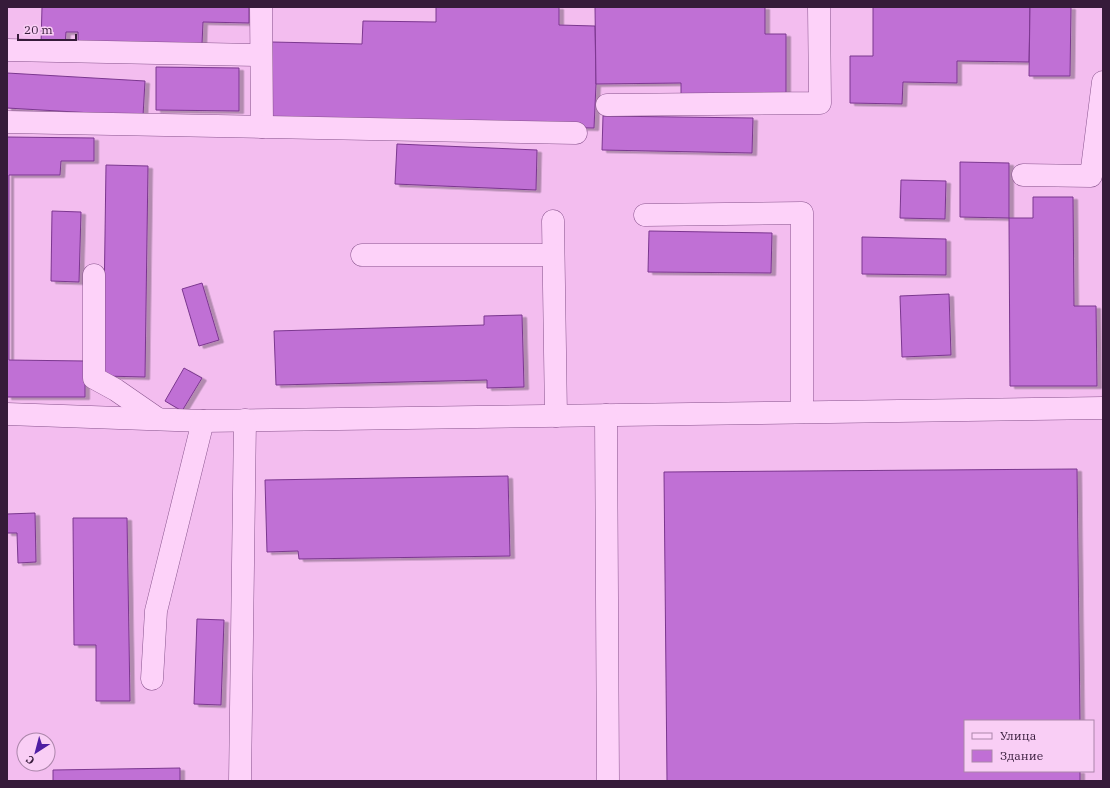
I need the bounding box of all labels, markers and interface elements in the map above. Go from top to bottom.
scale bar [18,16,76,42]
text: 20 m [24,22,53,37]
legend [964,720,1094,772]
text: Улица [1000,728,1037,743]
north arrow [16,732,56,772]
text: Здание [1000,748,1043,763]
text: С [23,752,37,768]

